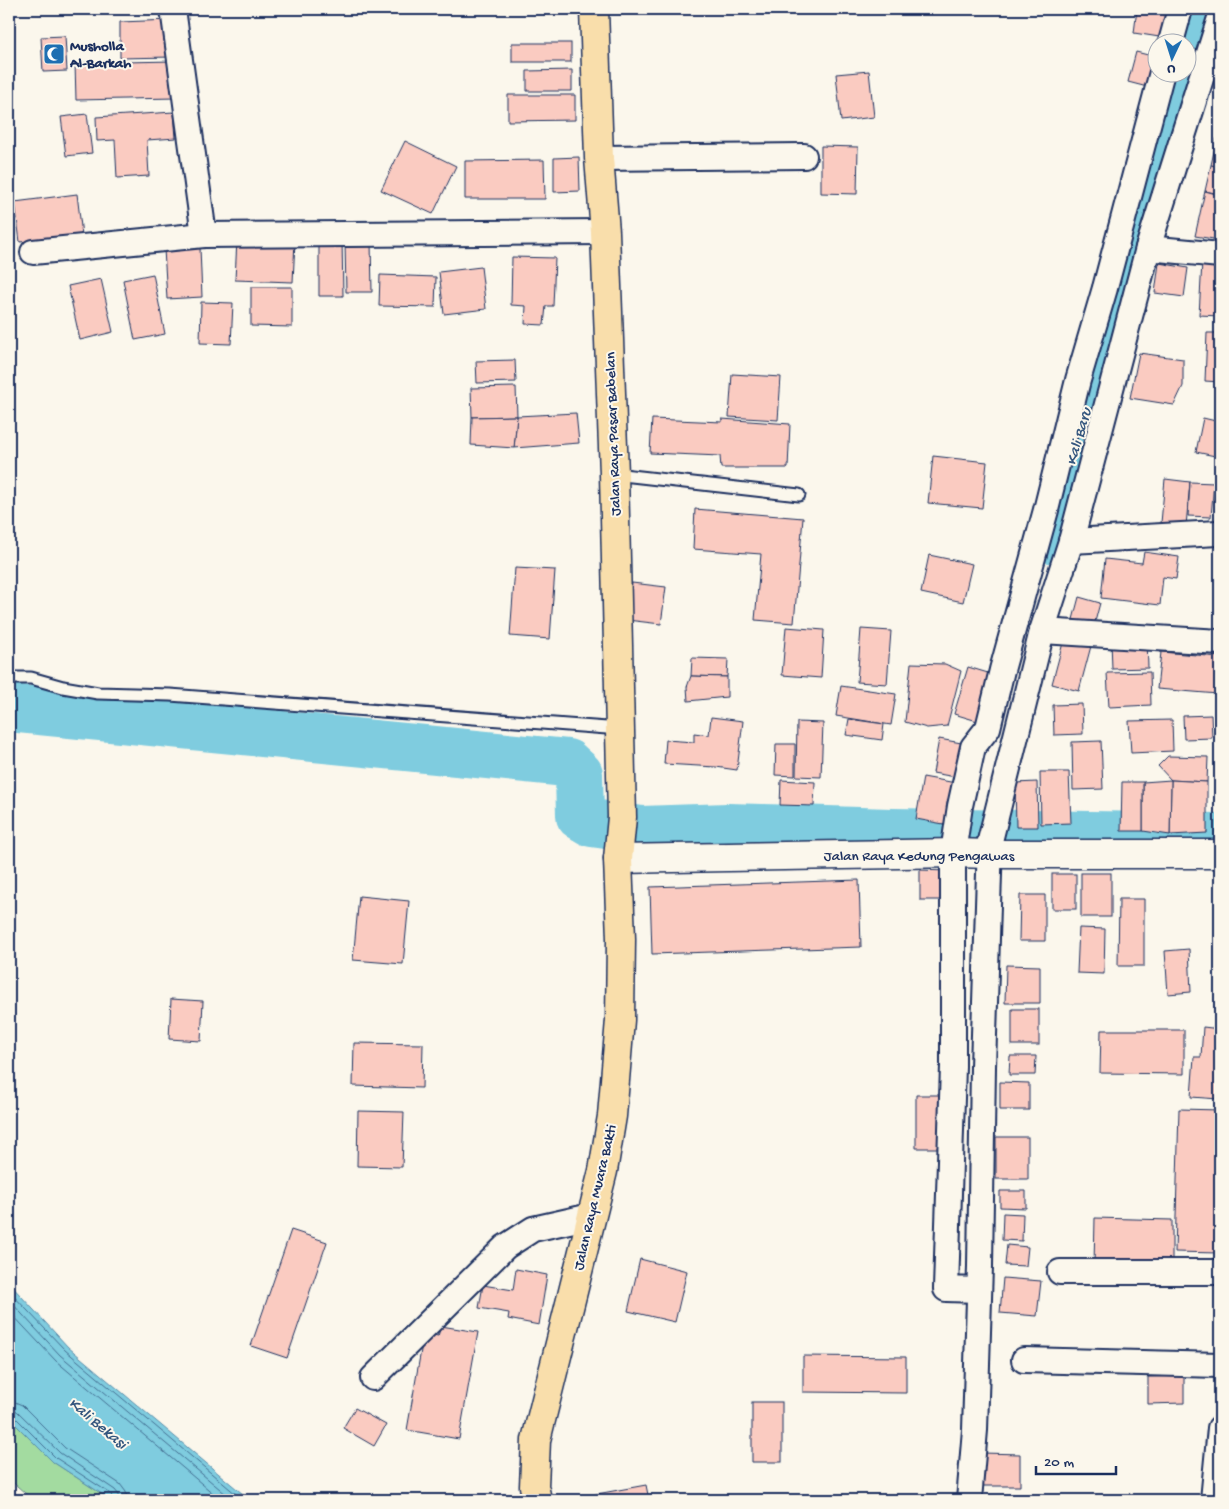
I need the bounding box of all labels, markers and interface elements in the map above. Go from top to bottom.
north arrow [1146,32,1196,82]
place label: Musholla Al-Barkah [69,38,131,73]
mosque icon: Musholla Al-Barkah [42,42,66,66]
text: U [1167,60,1176,77]
street label: Jalan Raya Pasar Babelan [602,352,626,516]
water label: Kali Baru [1063,405,1098,468]
street label: Jalan Raya Kedung Pengawas [824,848,1015,866]
street label: Jalan Raya Muara Bakti [570,1123,621,1272]
water label: Kali Bekasi [64,1395,131,1456]
scale bar [1036,1444,1116,1476]
text: 20 m [1044,1454,1074,1472]

